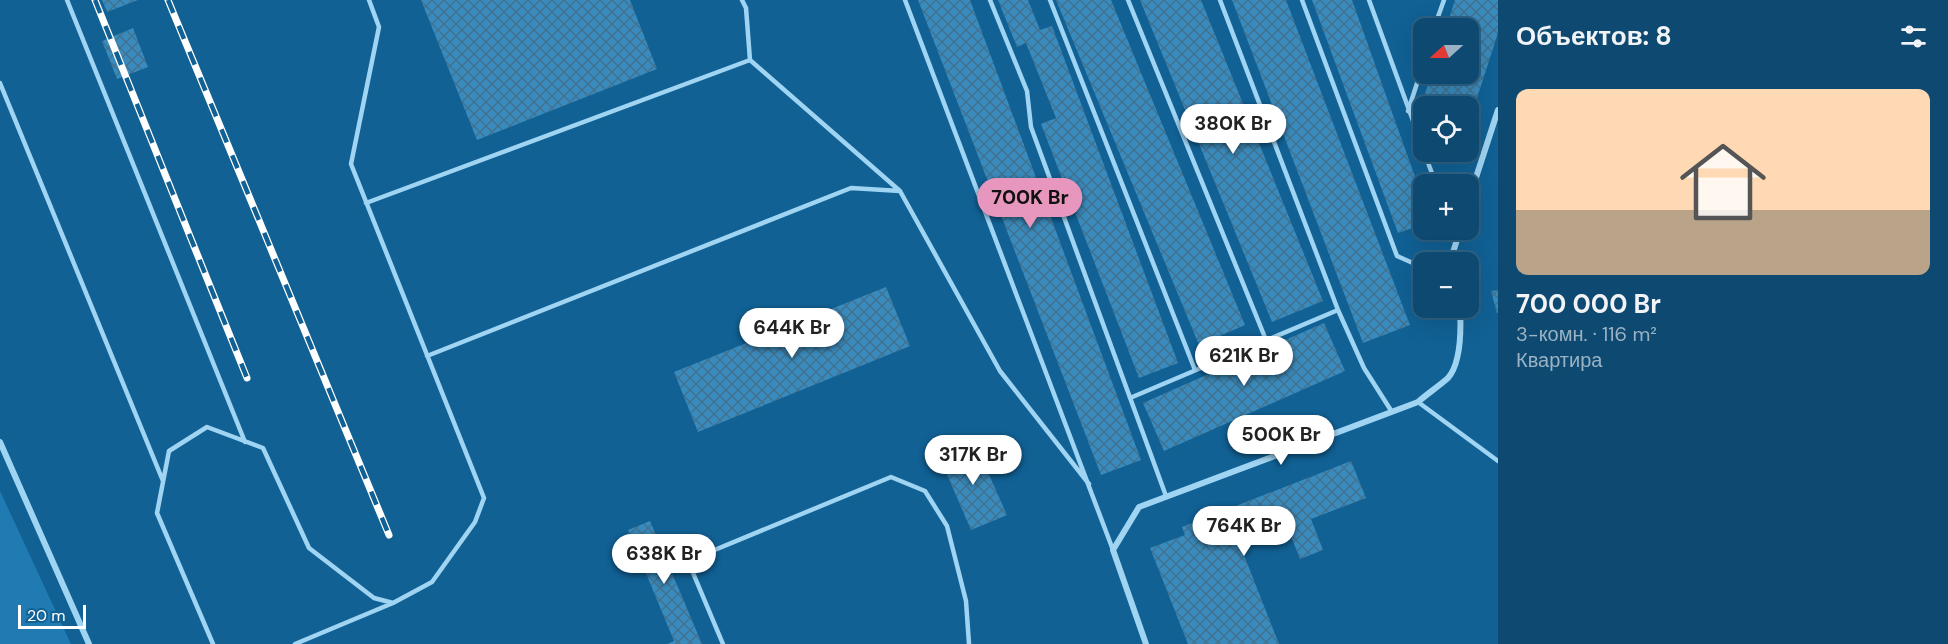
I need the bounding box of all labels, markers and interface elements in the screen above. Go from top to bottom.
north arrow [1413,18,1479,84]
map controls [1413,18,1479,318]
text: Объектов: 8 [1516,19,1672,53]
icon: filters [1897,20,1930,53]
button: locate [1413,96,1479,162]
pin: 380K Br [1178,104,1288,155]
text: 380K Br [1194,110,1272,136]
icon: home [1669,128,1777,236]
button: + [1413,174,1479,240]
pin: 700K Br [975,178,1085,229]
text: 700K Br [991,184,1069,210]
button: − [1413,252,1479,318]
text: 700 000 Br [1516,287,1661,321]
pin: 644K Br [737,308,847,359]
text: 644K Br [753,314,831,340]
text: 3-комн. · 116 m² [1516,321,1657,347]
pin: 621K Br [1189,336,1299,387]
text: 621K Br [1209,342,1279,368]
text: Квартира [1516,347,1602,373]
pin: 500K Br [1226,415,1336,466]
text: 500K Br [1241,421,1321,447]
pin: 317K Br [918,435,1028,486]
text: 317K Br [939,441,1007,467]
pin: 764K Br [1189,506,1299,557]
text: 764K Br [1207,512,1281,538]
pin: 638K Br [609,534,719,585]
text: 638K Br [626,540,702,566]
scale bar [18,602,86,630]
text: 20 m [27,605,66,626]

